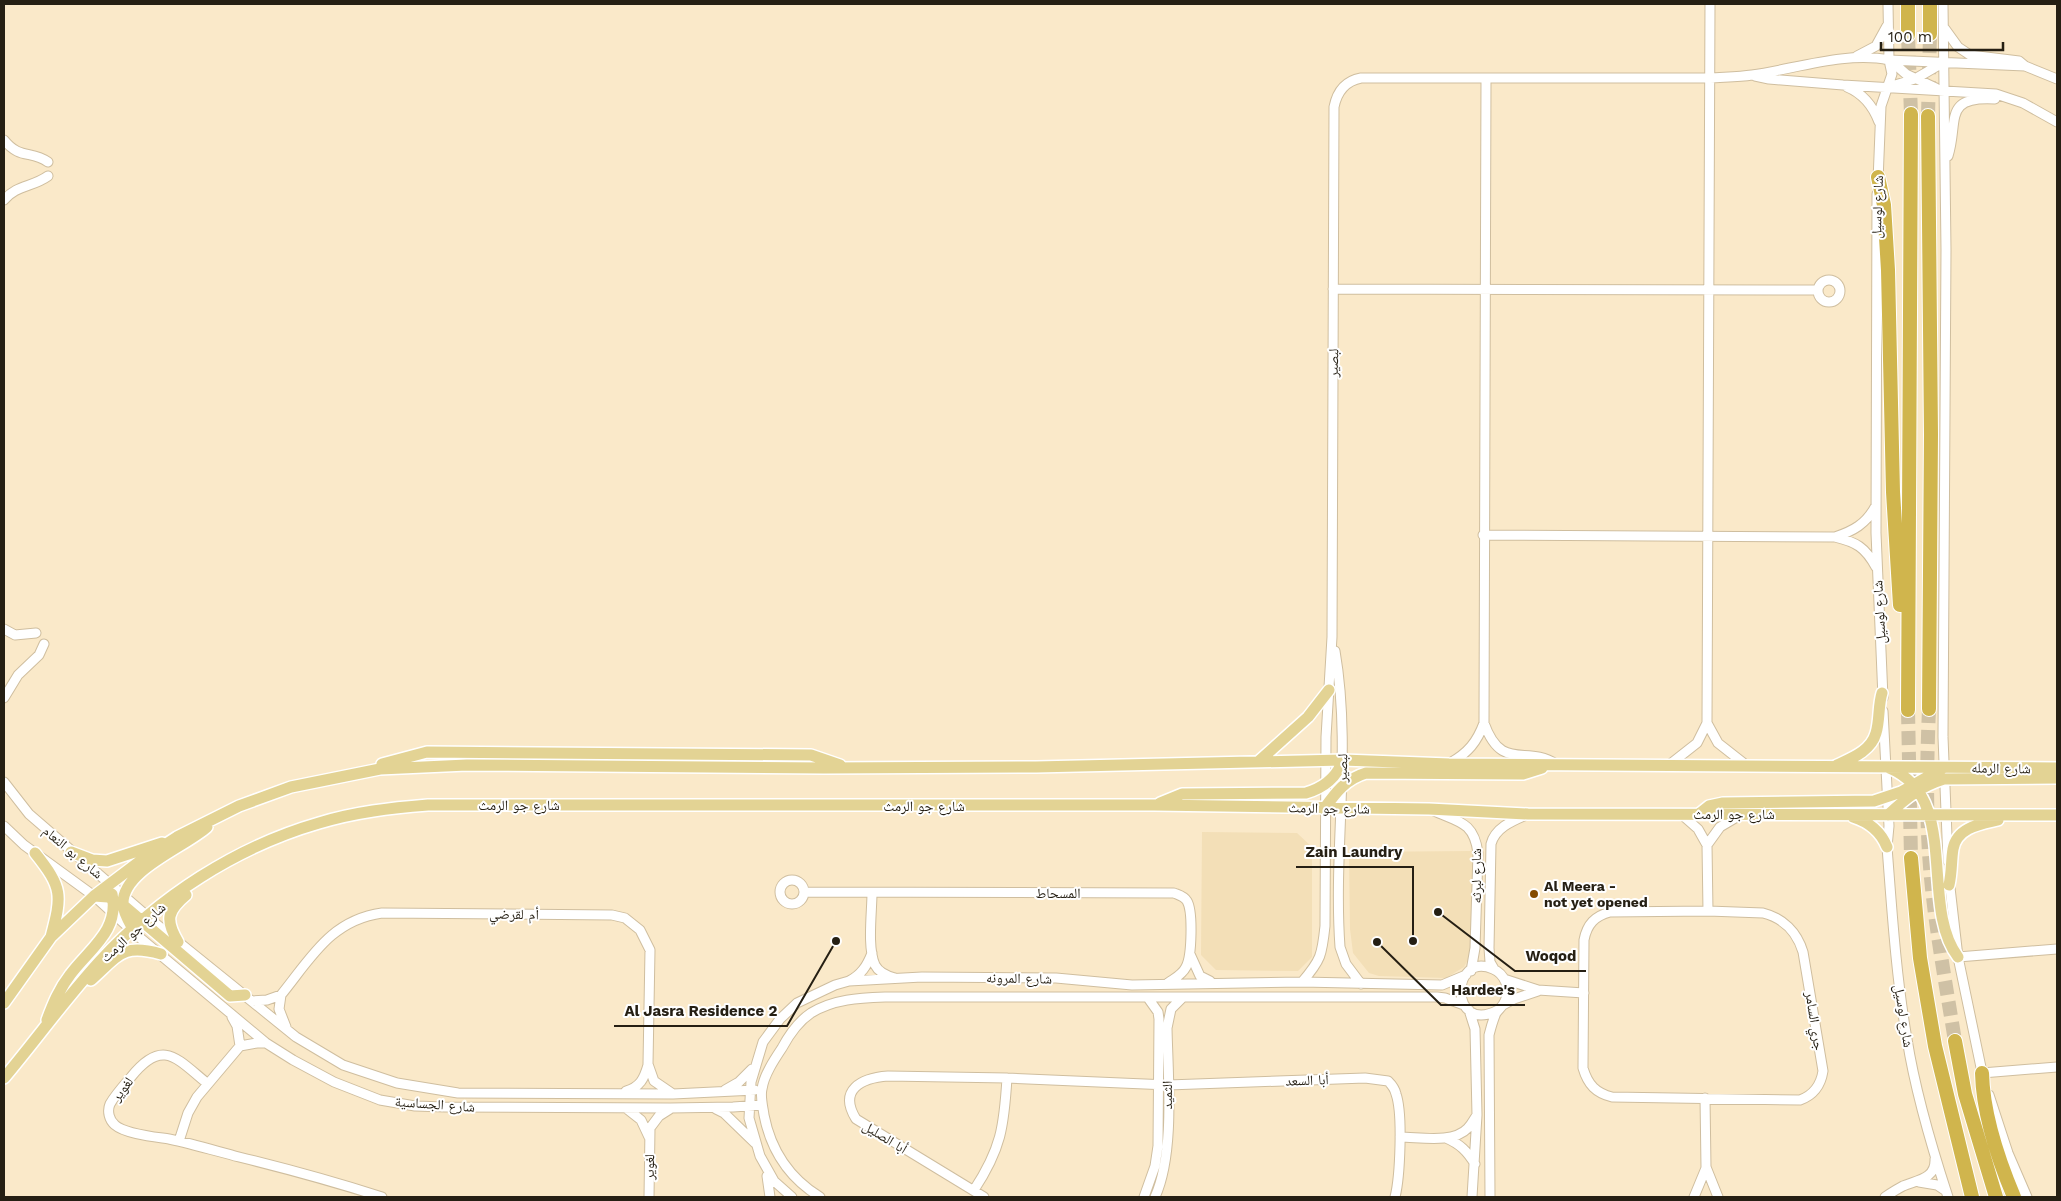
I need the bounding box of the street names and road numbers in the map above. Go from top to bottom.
street label: شارع لوسيل [1868,175,1888,239]
street label: لبصير [1325,349,1342,378]
street label: شارع لوسيل [1869,580,1891,644]
street label: لبصير [1334,754,1351,783]
street label: شارع الرمله [1971,759,2031,779]
street label: شارع جو الرمث [478,797,560,815]
street label: شارع جو الرمث [883,798,965,816]
street label: شارع جو الرمث [1288,799,1370,819]
street label: شارع جو الرمث [1693,806,1775,824]
street label: شارع بو النعام [39,822,106,883]
street label: شارع لبرثه [1468,848,1486,904]
street label: المسحاط [1036,885,1081,901]
street label: شارع جو الرمث [97,899,170,967]
street label: أم لقرضي [489,906,539,926]
street label: شارع المرونه [986,969,1052,989]
street label: شارع لوسيل [1889,983,1917,1049]
street label: جري السامر [1799,990,1828,1052]
street label: أبا السعد [1285,1071,1329,1089]
street label: لغوير [107,1074,137,1106]
street label: الثميد [1159,1081,1175,1109]
street label: شارع الجساسية [394,1093,476,1117]
street label: أبا الصليل [859,1117,910,1158]
street label: لغوير [641,1154,658,1181]

